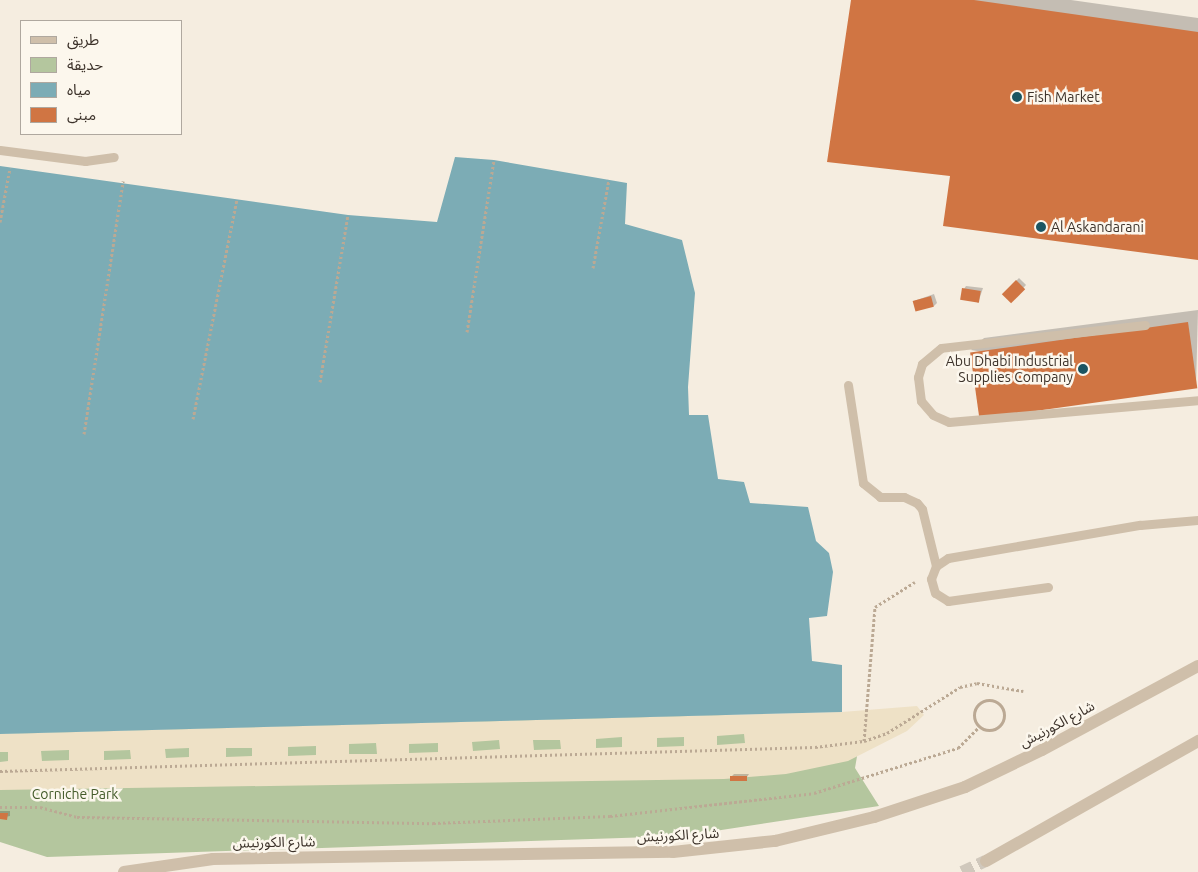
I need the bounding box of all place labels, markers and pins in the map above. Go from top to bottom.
place label: Fish Market [1027,89,1100,105]
marker: Fish Market [1011,91,1023,103]
place label: Al Askandarani [1051,219,1144,235]
marker: Al Askandarani [1035,221,1047,233]
place label: Abu Dhabi Industrial Supplies Company [946,353,1073,386]
marker: Abu Dhabi Industrial Supplies Company [1077,363,1089,375]

